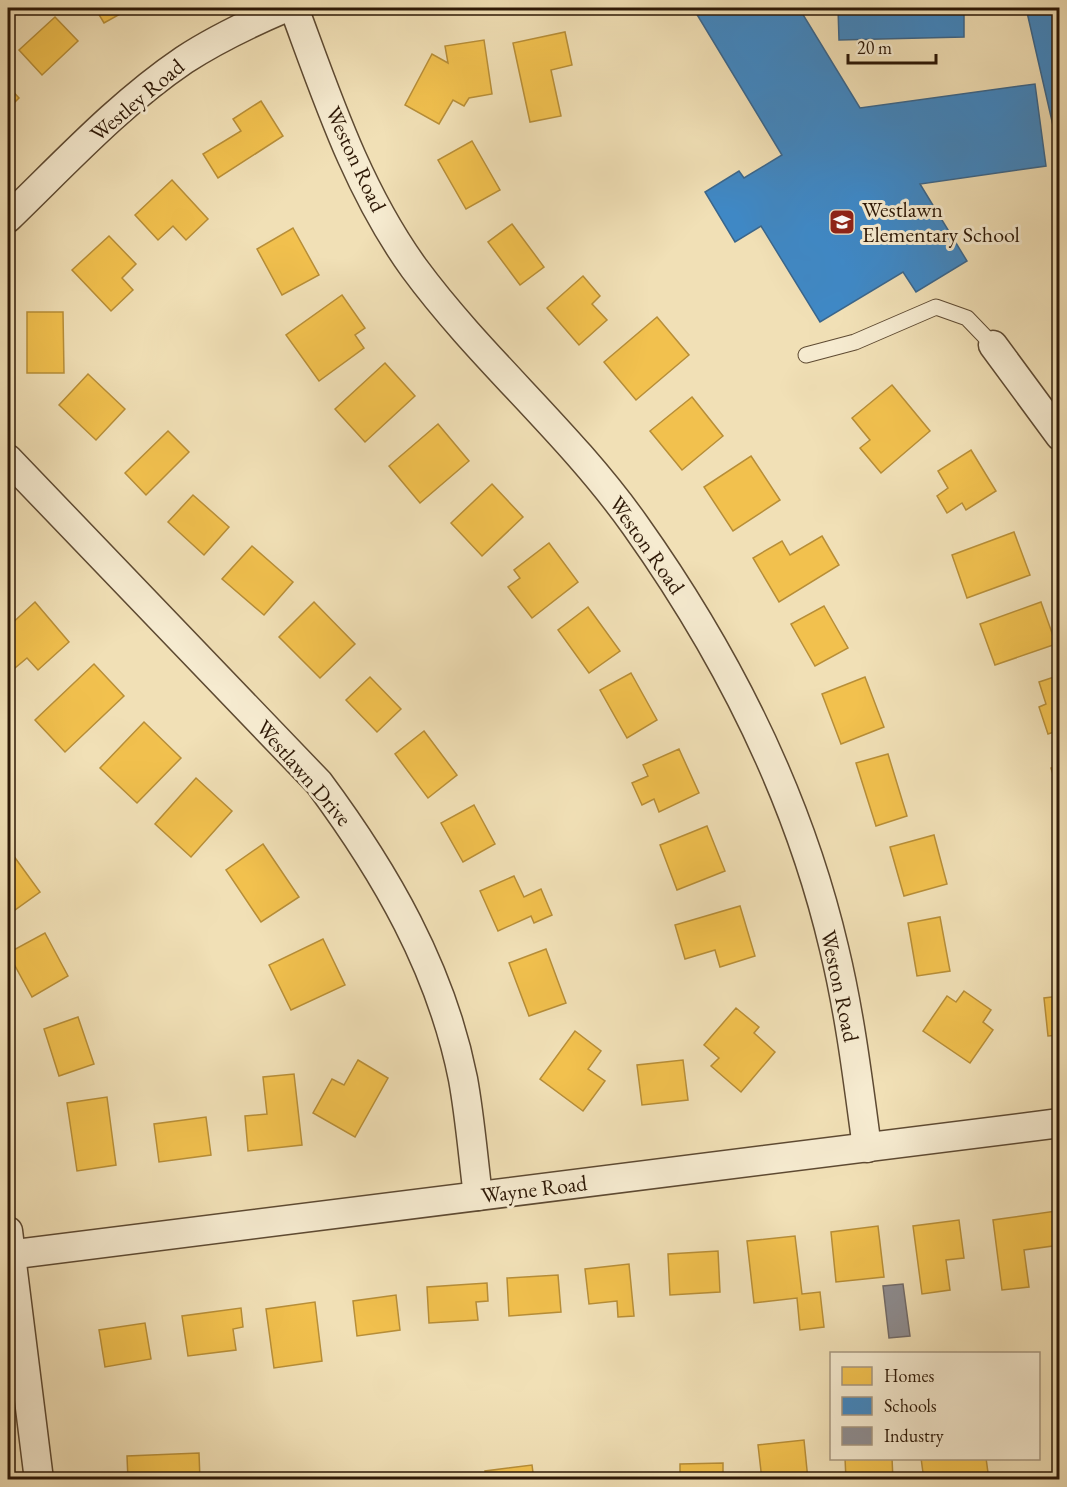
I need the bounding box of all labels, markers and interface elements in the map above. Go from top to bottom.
scale bar [848,27,936,65]
text: 20 m [857,36,892,59]
street label: Westley Road [84,52,191,148]
street label: Weston Road [319,101,393,217]
place label: Westlawn Elementary School [862,195,1020,249]
school or university icon: Westlawn Elementary School [827,207,857,237]
street label: Weston Road [603,490,692,601]
street label: Westlawn Drive [250,714,359,833]
street label: Weston Road [814,927,866,1045]
street label: Wayne Road [479,1168,590,1210]
legend [830,1352,1040,1460]
text: Homes [884,1364,935,1387]
text: Schools [884,1394,937,1417]
text: Industry [884,1424,944,1447]

